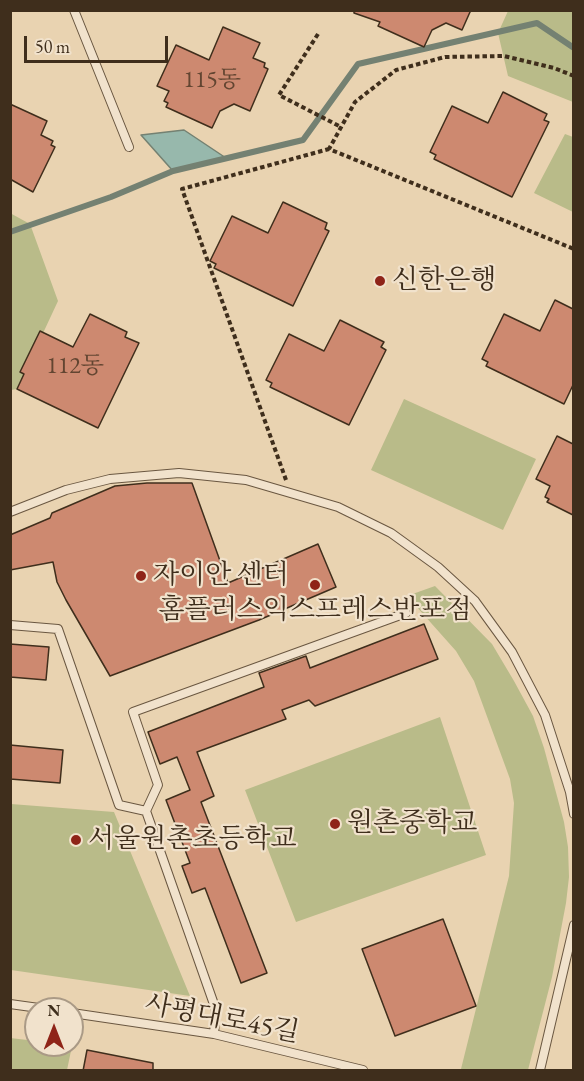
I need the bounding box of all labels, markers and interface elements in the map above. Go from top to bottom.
scale bar [27,24,171,62]
text: 50 m [35,35,70,58]
house number: 115동 [183,66,241,94]
place label: 신한은행 [392,265,496,297]
marker: 신한은행 [373,274,387,288]
house number: 112동 [46,352,104,380]
place label: 자이안 센터 [153,560,289,592]
marker: 자이안 센터 [134,569,148,583]
marker: 홈플러스익스프레스반포점 [308,578,322,592]
place label: 홈플러스익스프레스반포점 [159,595,471,627]
place label: 원촌중학교 [347,808,477,840]
marker: 원촌중학교 [328,817,342,831]
place label: 서울원촌초등학교 [88,824,297,856]
marker: 서울원촌초등학교 [69,833,83,847]
street label: 사평대로45길 [142,988,302,1050]
north arrow [24,997,84,1057]
text: N [48,1000,60,1021]

